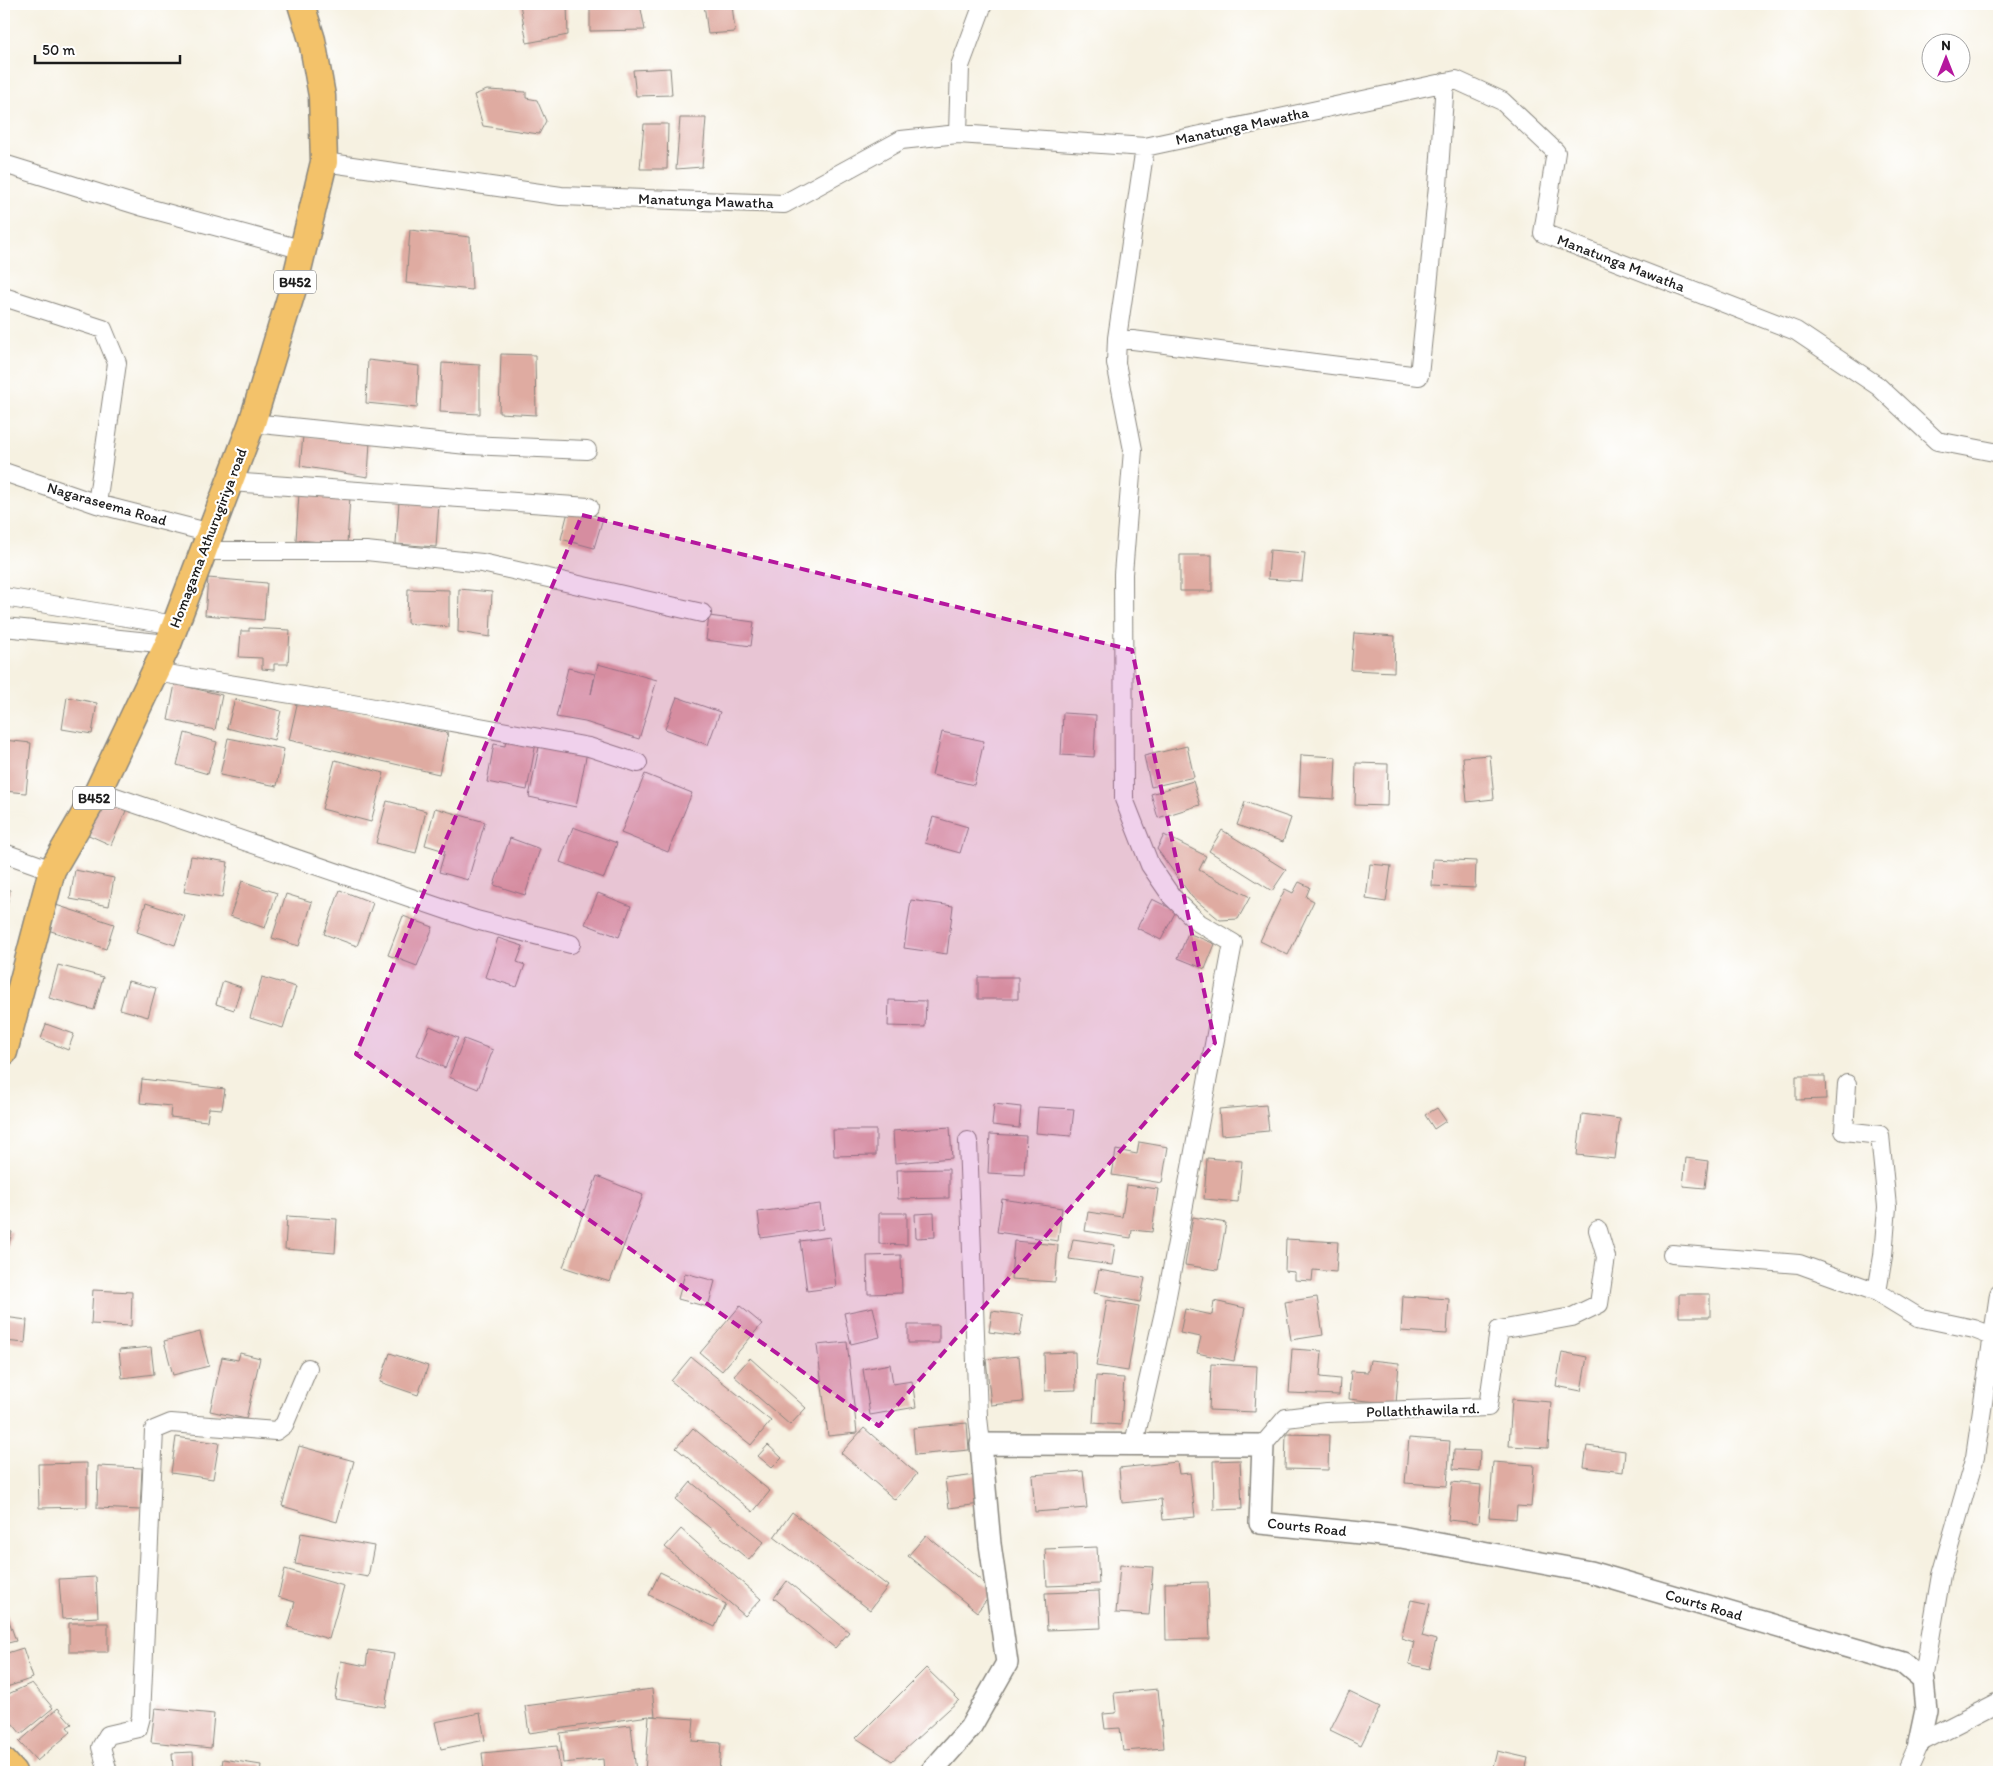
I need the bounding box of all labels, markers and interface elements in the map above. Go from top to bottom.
scale bar [35,32,180,64]
north arrow [1920,32,1970,82]
text: N [1941,37,1951,54]
text: 50 m [42,41,75,59]
street label: Manatunga Mawatha [1174,103,1310,149]
street label: Manatunga Mawatha [638,190,774,212]
street label: Manatunga Mawatha [1555,230,1688,296]
road number: B452 [274,270,316,294]
street label: Homagama Athurugiriya road [165,446,251,630]
street label: Nagaraseema Road [45,478,169,530]
road number: B452 [73,786,115,810]
street label: Pollaththawila rd. [1366,1399,1480,1421]
street label: Courts Road [1266,1514,1348,1540]
street label: Courts Road [1663,1585,1746,1625]

